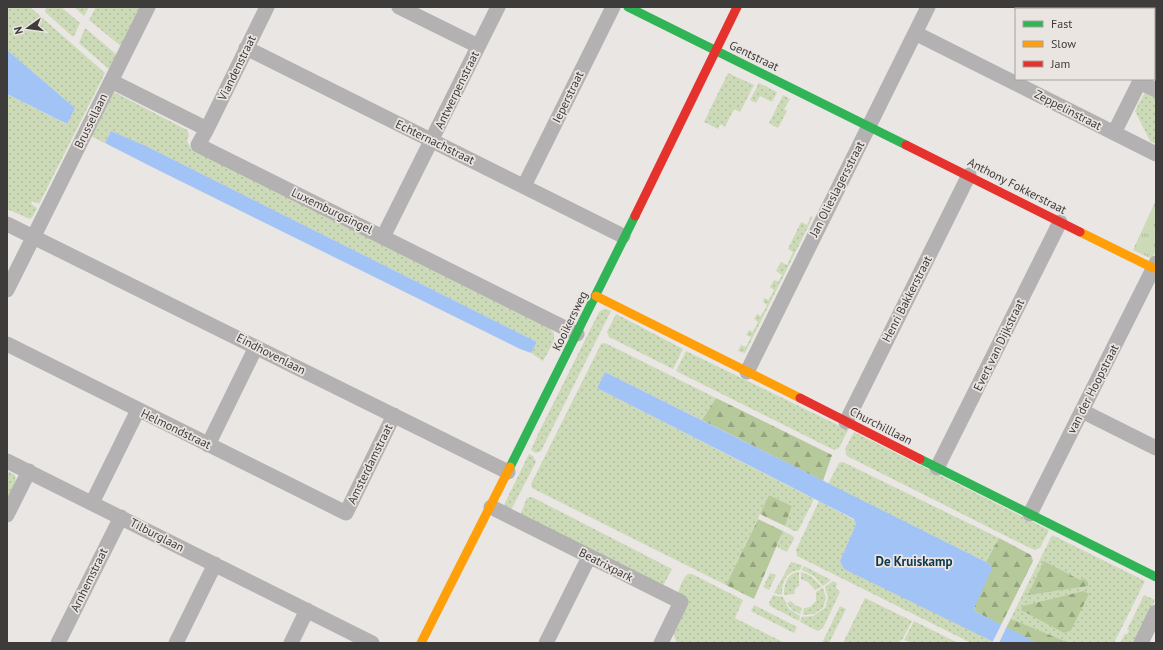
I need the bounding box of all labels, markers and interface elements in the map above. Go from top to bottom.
north arrow [8,8,48,48]
legend [1015,8,1155,80]
text: Fast [1051,16,1072,31]
text: N [11,25,26,36]
street label: Viandenstraat [214,33,259,104]
text: Slow [1051,36,1076,51]
street label: Gentstraat [727,37,781,74]
street label: Antwerpenstraat [431,48,482,131]
text: Jam [1050,56,1070,71]
street label: Ieperstraat [549,69,586,125]
street label: Zeppelinstraat [1032,86,1104,133]
street label: Brussellaan [71,91,110,151]
street label: Echternachstraat [393,116,477,167]
street label: Jan Olieslagersstraat [805,138,867,240]
street label: Anthony Fokkerstraat [965,154,1069,217]
street label: Luxemburgsingel [289,184,376,237]
street label: Henri Bakkerstraat [878,253,935,344]
street label: Kooikersweg [549,288,590,353]
street label: Evert van Dijkstraat [970,296,1027,393]
street label: Eindhovenlaan [234,330,308,377]
street label: van der Hoopstraat [1064,342,1121,436]
street label: Churchilllaan [847,403,915,448]
street label: Helmondstraat [139,405,214,452]
street label: Amsterdamstraat [344,421,395,506]
street label: Tilburglaan [128,515,187,555]
street label: Arnhemstraat [67,545,110,614]
street label: Beatrixpark [577,545,636,585]
district label: De Kruiskamp [876,553,952,570]

